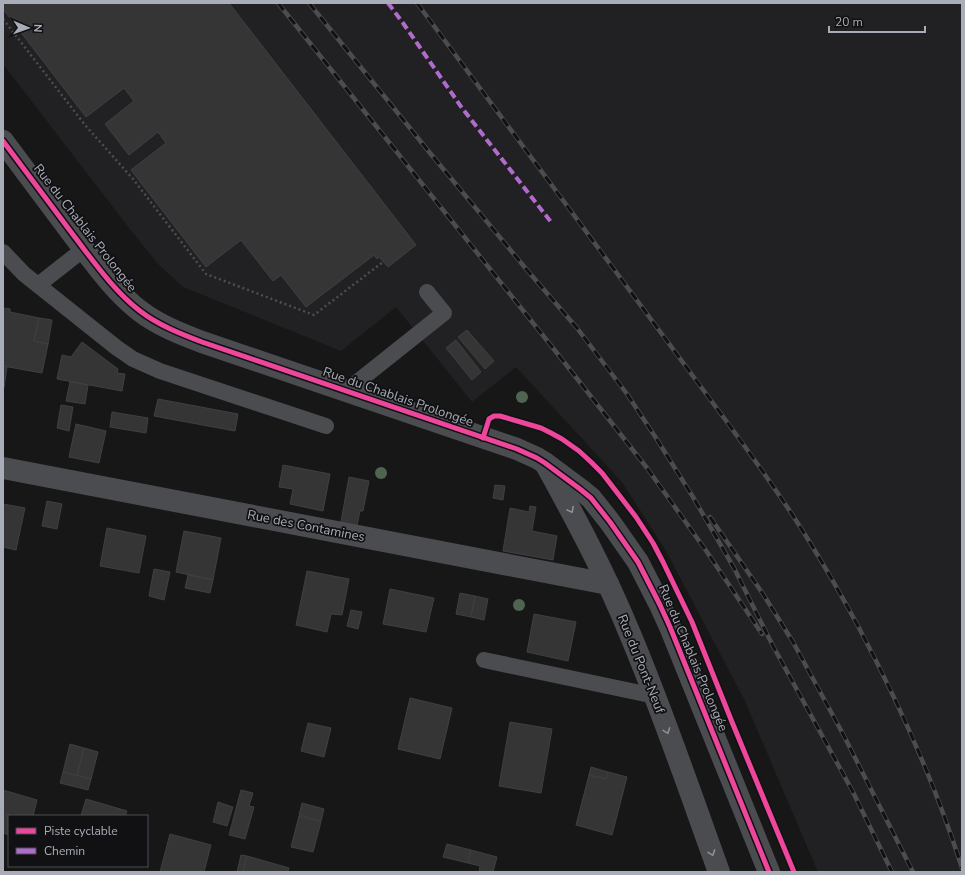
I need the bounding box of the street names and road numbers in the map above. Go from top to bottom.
street label: Rue du Chablais Prolongée [29,160,141,296]
street label: Rue du Chablais Prolongée [320,363,476,431]
street label: Rue des Contamines [246,506,366,546]
street label: Rue du Chablais Prolongée [654,582,732,734]
street label: Rue du Pont-Neuf [613,612,669,717]

